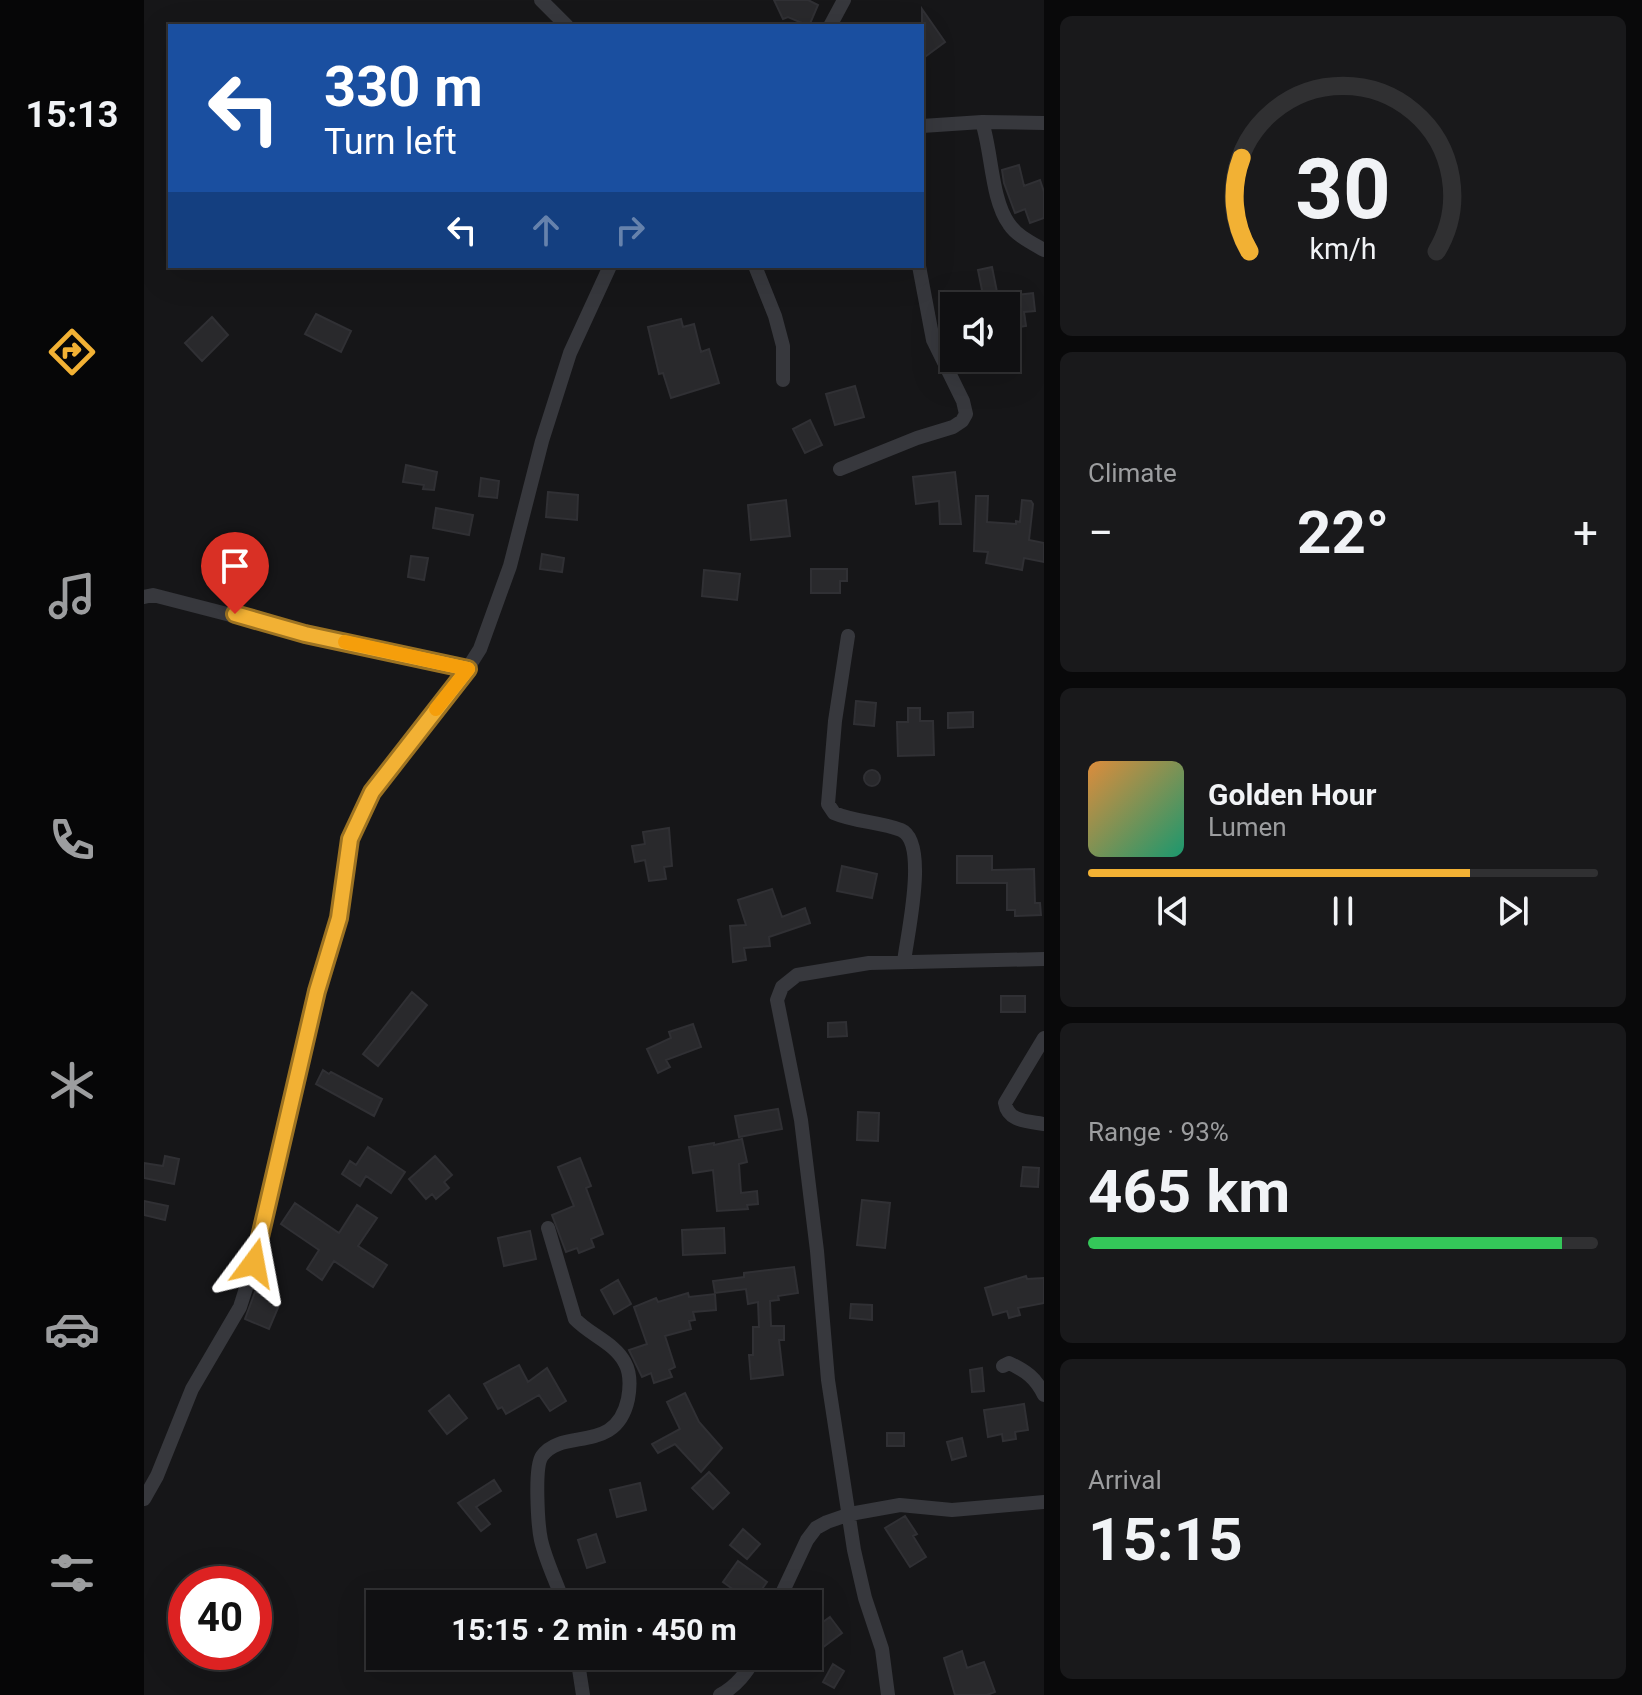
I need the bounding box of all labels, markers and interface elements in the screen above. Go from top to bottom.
text: 330 m [324,54,483,120]
icon: left [192,56,296,160]
text: 15:13 [26,94,118,136]
text: Turn left [324,121,457,163]
text: 30 [1295,140,1391,237]
icon: left [440,208,484,252]
icon: ahead [524,208,568,252]
icon: right [608,208,652,252]
text: km/h [1309,232,1377,266]
map controls [940,292,1020,372]
button: sound [940,292,1020,372]
icon: directions [44,324,100,380]
text: Climate [1088,458,1177,488]
text: 22° [1297,497,1389,568]
text: − [1088,507,1113,559]
text: + [1573,507,1598,559]
pin [201,532,269,614]
icon: arrive [213,544,257,588]
icon: music [44,568,100,624]
text: Golden Hour [1208,777,1377,812]
icon: phone [44,812,100,868]
text: Lumen [1208,812,1287,842]
icon: previous [1151,889,1195,933]
icon: pause [1321,889,1365,933]
icon: next [1491,889,1535,933]
icon: climate [44,1057,100,1113]
text: Range · 93% [1088,1117,1229,1147]
text: 465 km [1088,1156,1290,1227]
position arrow [212,1221,296,1305]
icon: car [44,1301,100,1357]
text: Arrival [1088,1465,1162,1495]
text: 15:15 [1088,1504,1243,1575]
icon: filters [44,1545,100,1601]
speed limit sign: 40 [168,1566,272,1670]
text: 15:15 · 2 min · 450 m [451,1612,737,1647]

